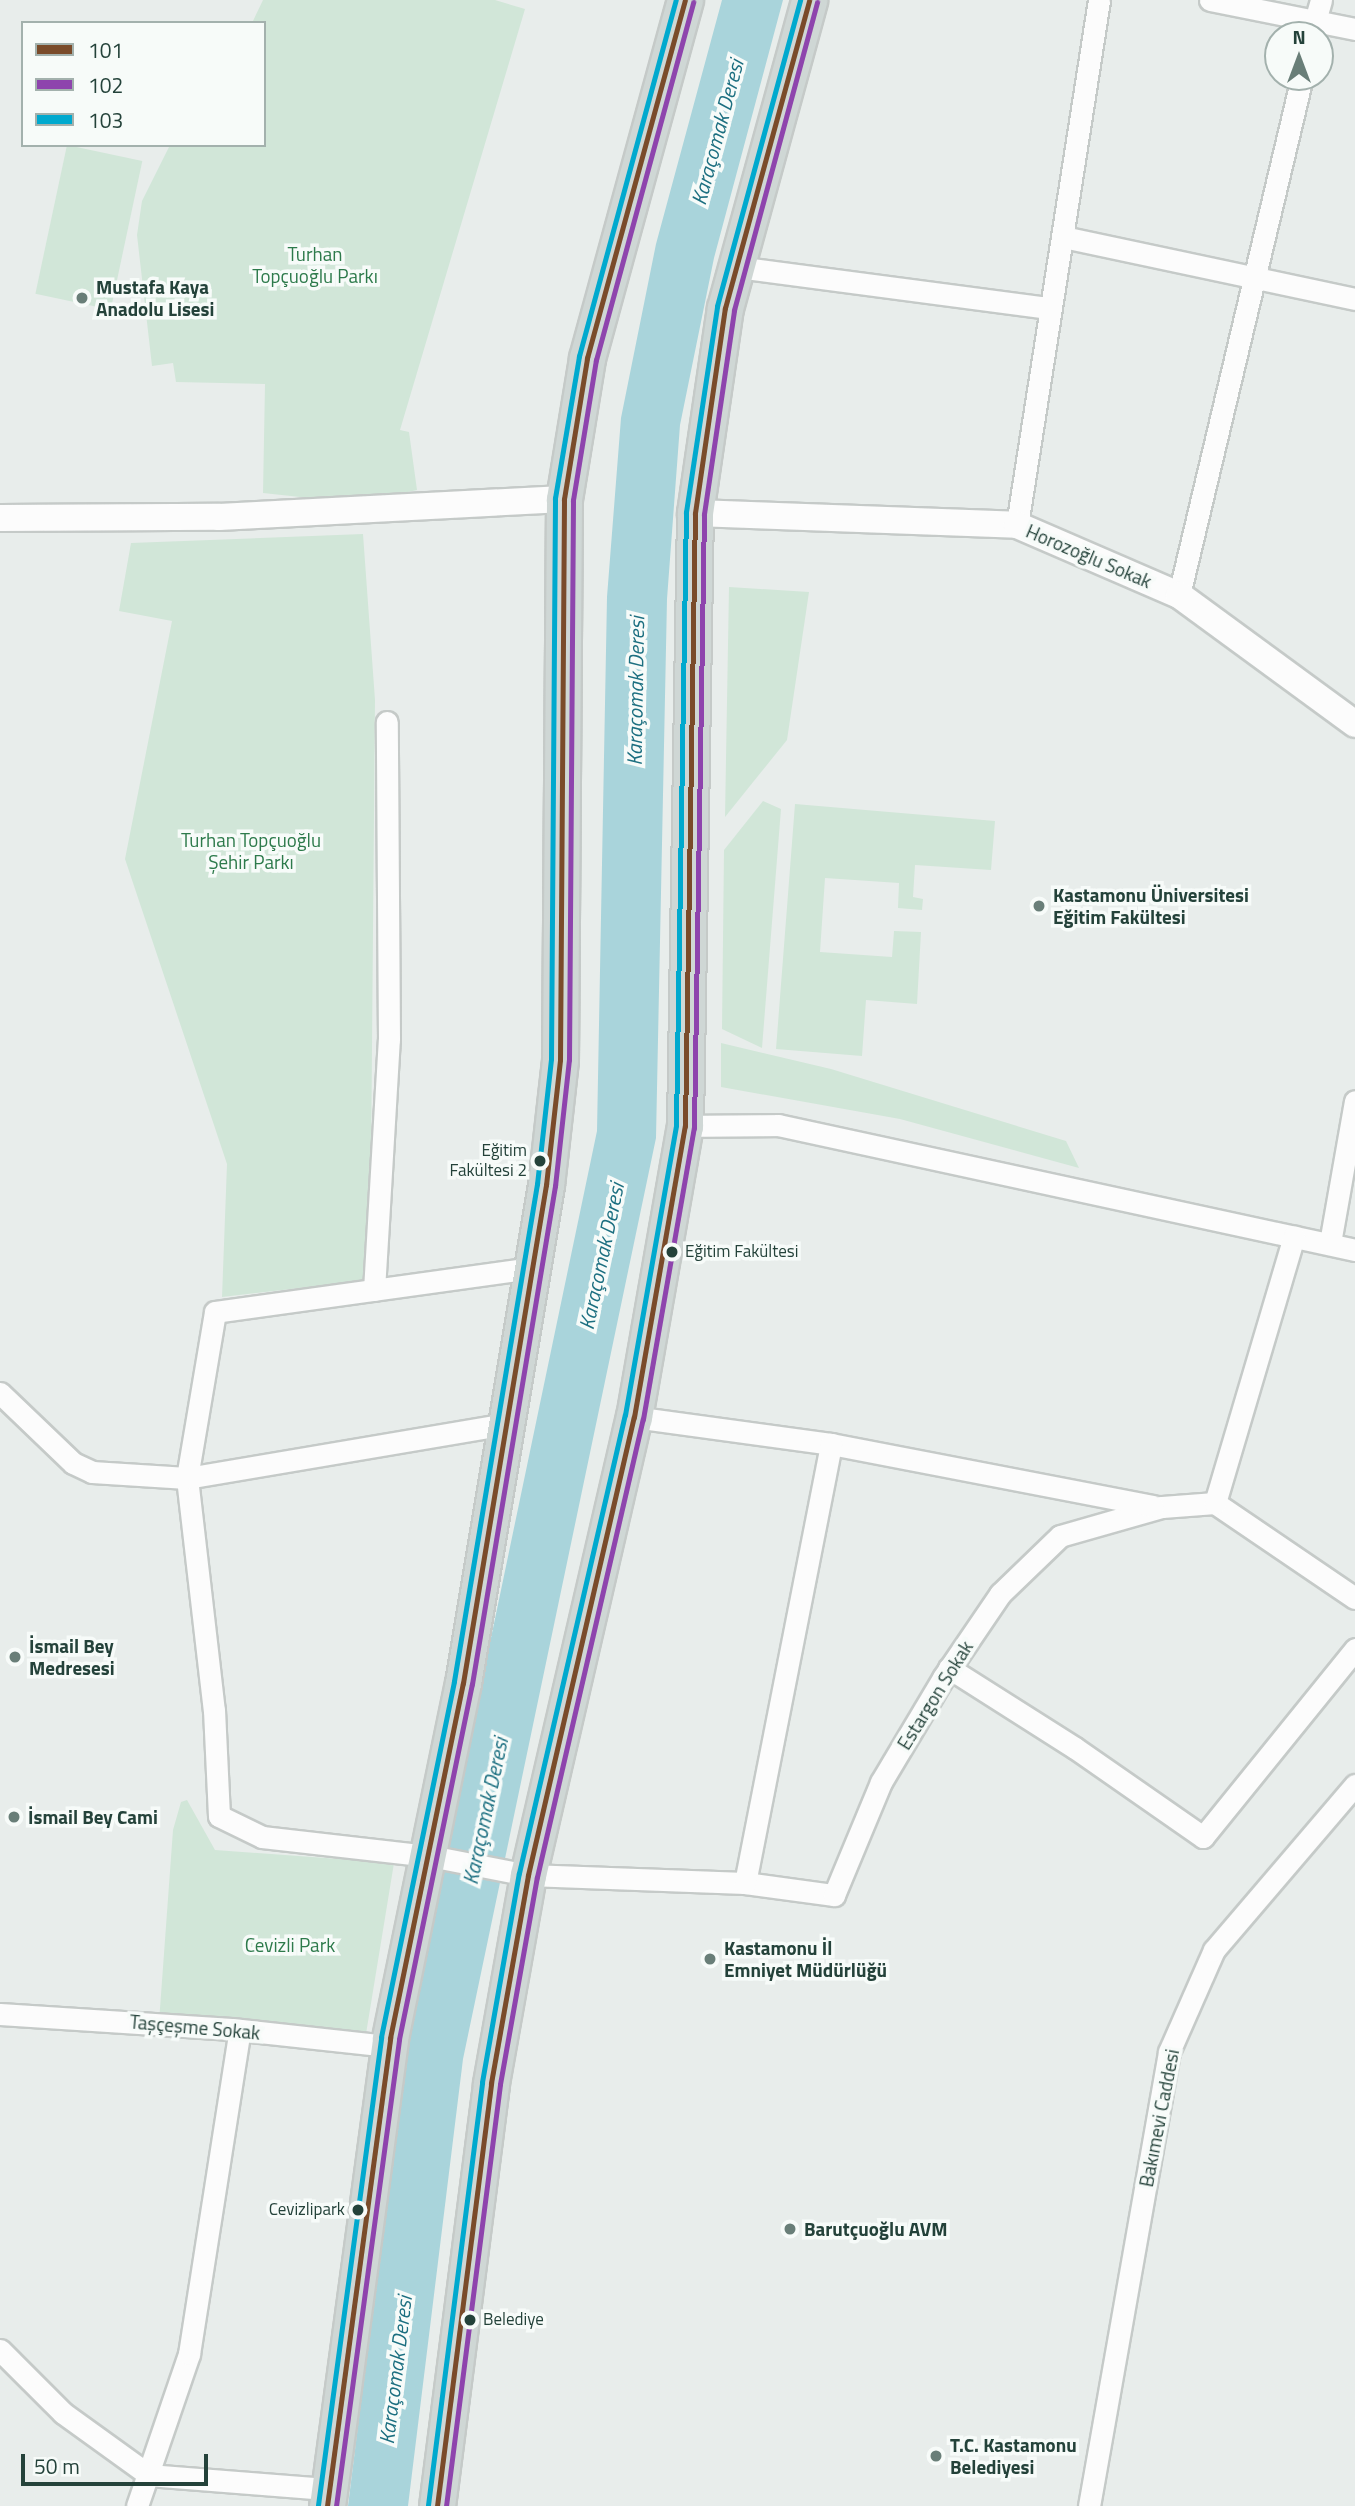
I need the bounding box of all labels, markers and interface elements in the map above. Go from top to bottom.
legend [21,21,266,147]
north arrow [1264,21,1334,91]
text: N [1292,22,1306,51]
text: 101 [88,34,123,66]
water label: Karaçomak Deresi [686,57,748,207]
text: 102 [88,69,123,101]
text: 103 [88,104,123,136]
park label: Turhan Topçuoğlu Parkı [252,243,378,287]
place label: Mustafa Kaya Anadolu Lisesi [96,276,214,320]
marker: Mustafa Kaya Anadolu Lisesi [74,290,90,306]
street label: Horozoğlu Sokak [1023,519,1155,593]
water label: Karaçomak Deresi [621,616,649,766]
park label: Turhan Topçuoğlu Şehir Parkı [181,829,321,873]
place label: Kastamonu Üniversitesi Eğitim Fakültesi [1053,884,1249,928]
marker: Kastamonu Üniversitesi Eğitim Fakültesi [1031,898,1047,914]
place label: Eğitim Fakültesi 2 [450,1141,527,1181]
marker: Eğitim Fakültesi 2 [533,1154,547,1168]
water label: Karaçomak Deresi [573,1180,629,1332]
place label: Eğitim Fakültesi [685,1242,798,1262]
marker: Eğitim Fakültesi [665,1245,679,1259]
place label: İsmail Bey Medresesi [29,1635,115,1679]
street label: Estargon Sokak [892,1636,978,1754]
marker: İsmail Bey Medresesi [7,1649,23,1665]
water label: Karaçomak Deresi [457,1735,513,1887]
place label: İsmail Bey Cami [28,1806,158,1828]
marker: İsmail Bey Cami [6,1809,22,1825]
park label: Cevizli Park [245,1934,335,1956]
place label: Kastamonu İl Emniyet Müdürlüğü [724,1937,887,1981]
marker: Kastamonu İl Emniyet Müdürlüğü [702,1951,718,1967]
street label: Taşçeşme Sokak [129,2010,261,2044]
street label: Bakımevi Caddesi [1134,2047,1184,2189]
place label: Cevizlipark [269,2200,345,2220]
marker: Cevizlipark [351,2203,365,2217]
place label: Barutçuoğlu AVM [804,2218,948,2240]
marker: Barutçuoğlu AVM [782,2221,798,2237]
water label: Karaçomak Deresi [373,2294,417,2446]
place label: Belediye [483,2310,544,2330]
marker: Belediye [463,2313,477,2327]
place label: T.C. Kastamonu Belediyesi [950,2434,1077,2478]
scale bar [24,2440,212,2484]
marker: T.C. Kastamonu Belediyesi [928,2448,944,2464]
text: 50 m [34,2450,80,2482]

